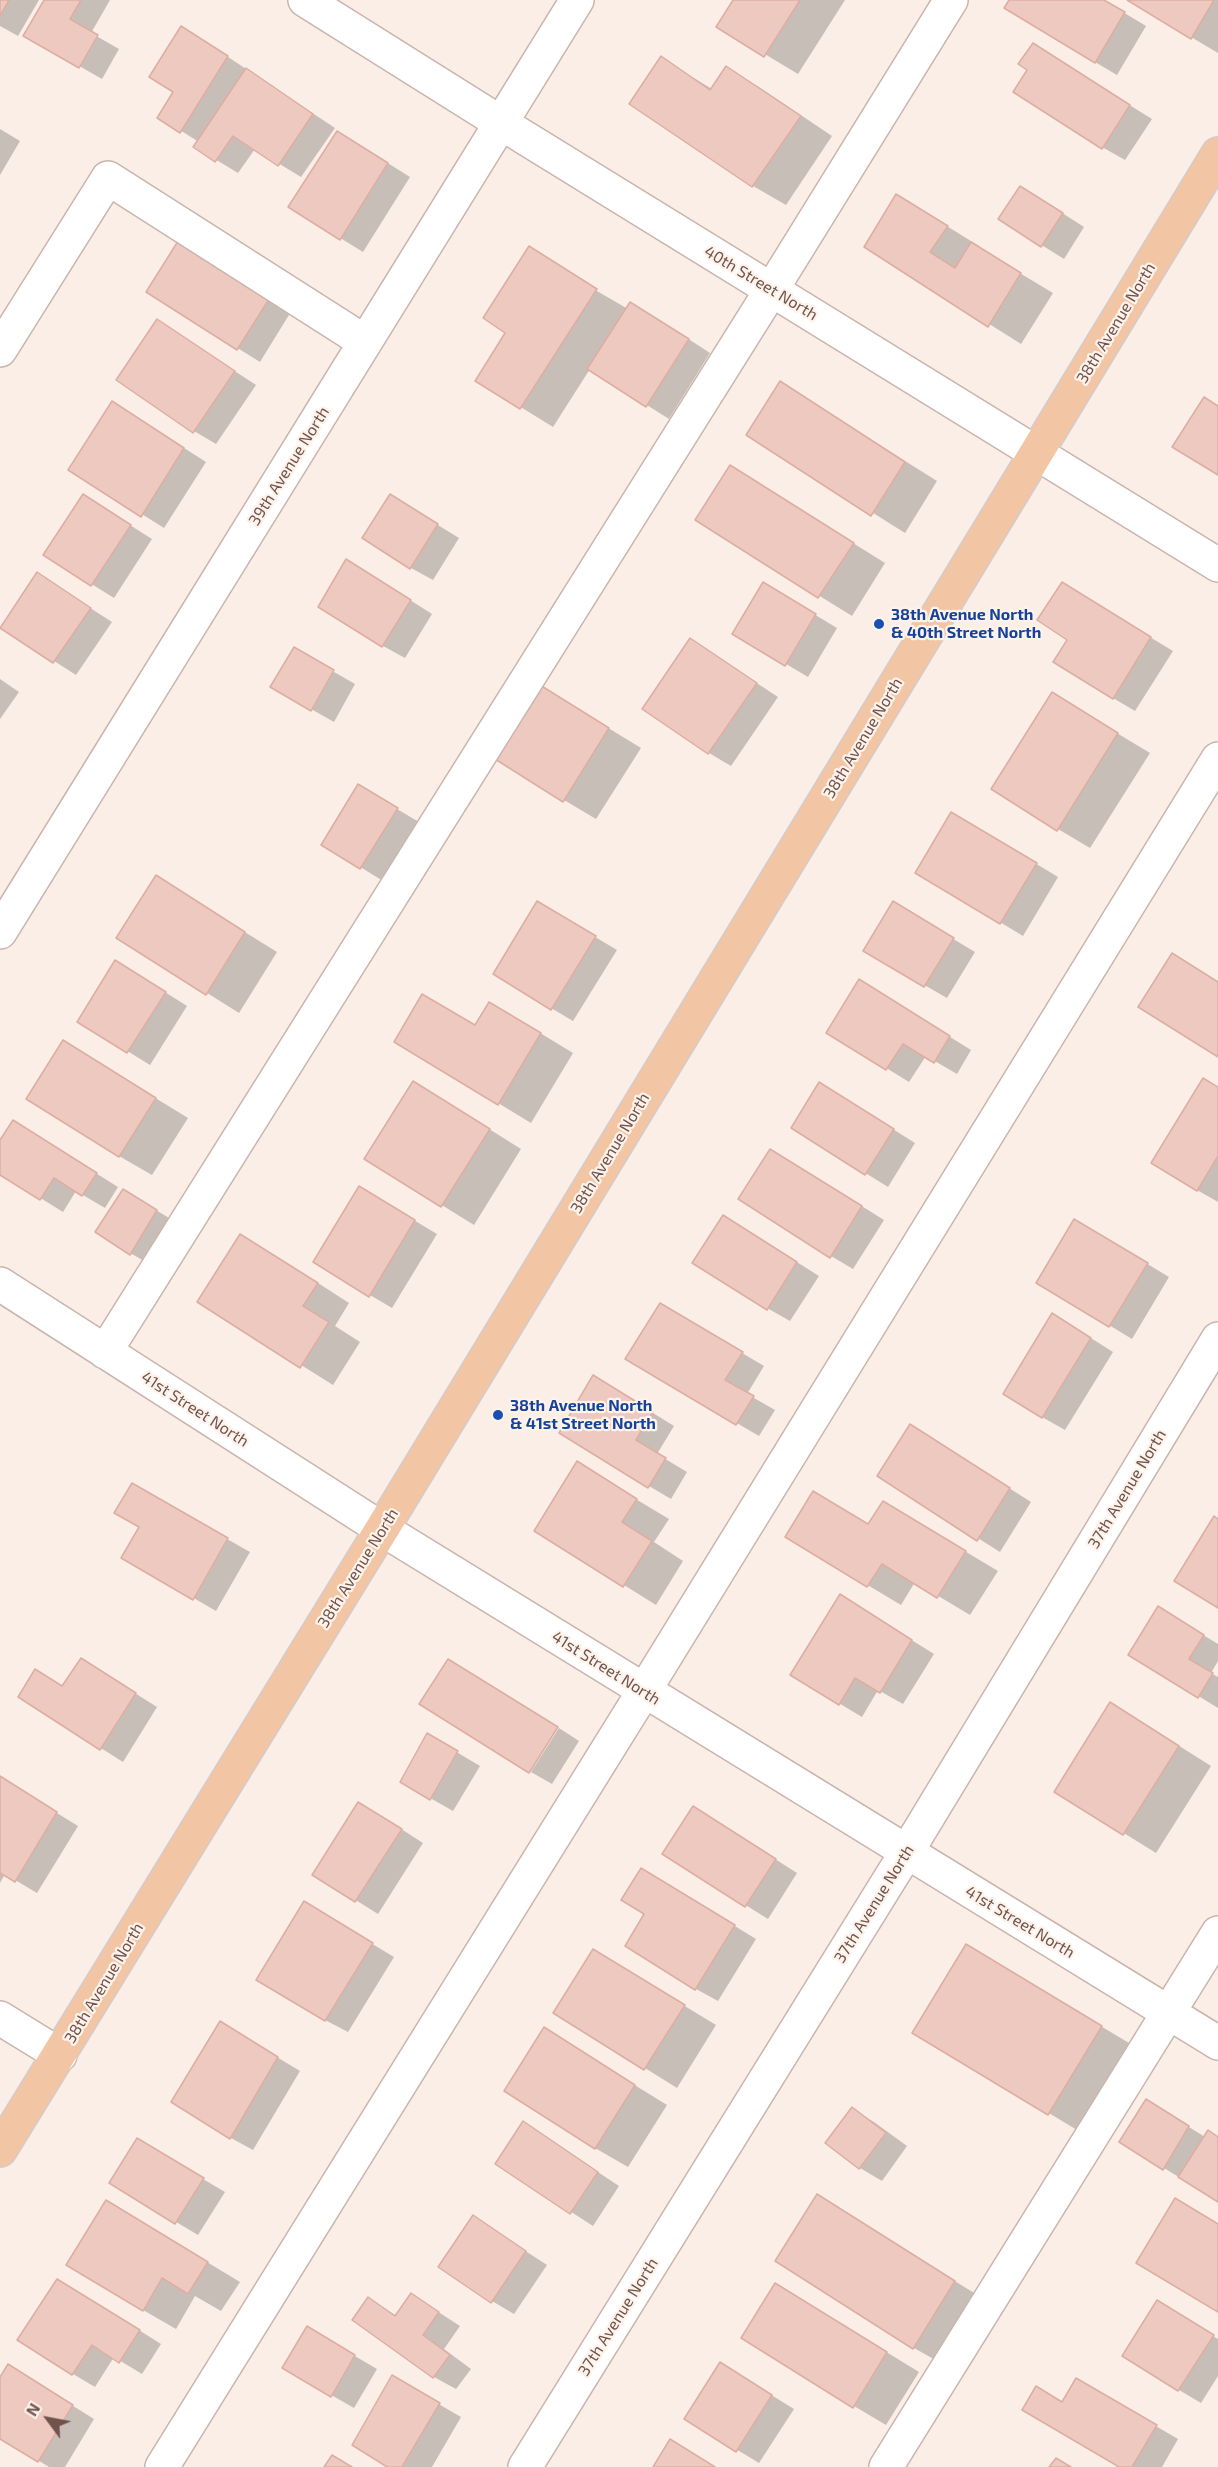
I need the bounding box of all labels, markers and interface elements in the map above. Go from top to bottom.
street label: 40th Street North [701,242,821,324]
street label: 38th Avenue North [1073,259,1159,387]
street label: 39th Avenue North [245,403,333,529]
place label: 38th Avenue North & 40th Street North [891,605,1041,643]
marker: 38th Avenue North & 40th Street North [872,617,886,631]
street label: 38th Avenue North [820,674,906,802]
street label: 38th Avenue North [567,1089,653,1217]
street label: 41st Street North [138,1367,252,1451]
place label: 38th Avenue North & 41st Street North [510,1396,656,1434]
marker: 38th Avenue North & 41st Street North [491,1408,505,1422]
street label: 37th Avenue North [1084,1426,1170,1552]
street label: 38th Avenue North [314,1505,402,1631]
street label: 41st Street North [548,1627,664,1709]
street label: 37th Avenue North [830,1841,918,1967]
street label: 41st Street North [962,1882,1078,1962]
street label: 38th Avenue North [61,1919,147,2047]
street label: 37th Avenue North [574,2254,662,2380]
north arrow [18,2389,78,2449]
text: N [21,2399,43,2419]

